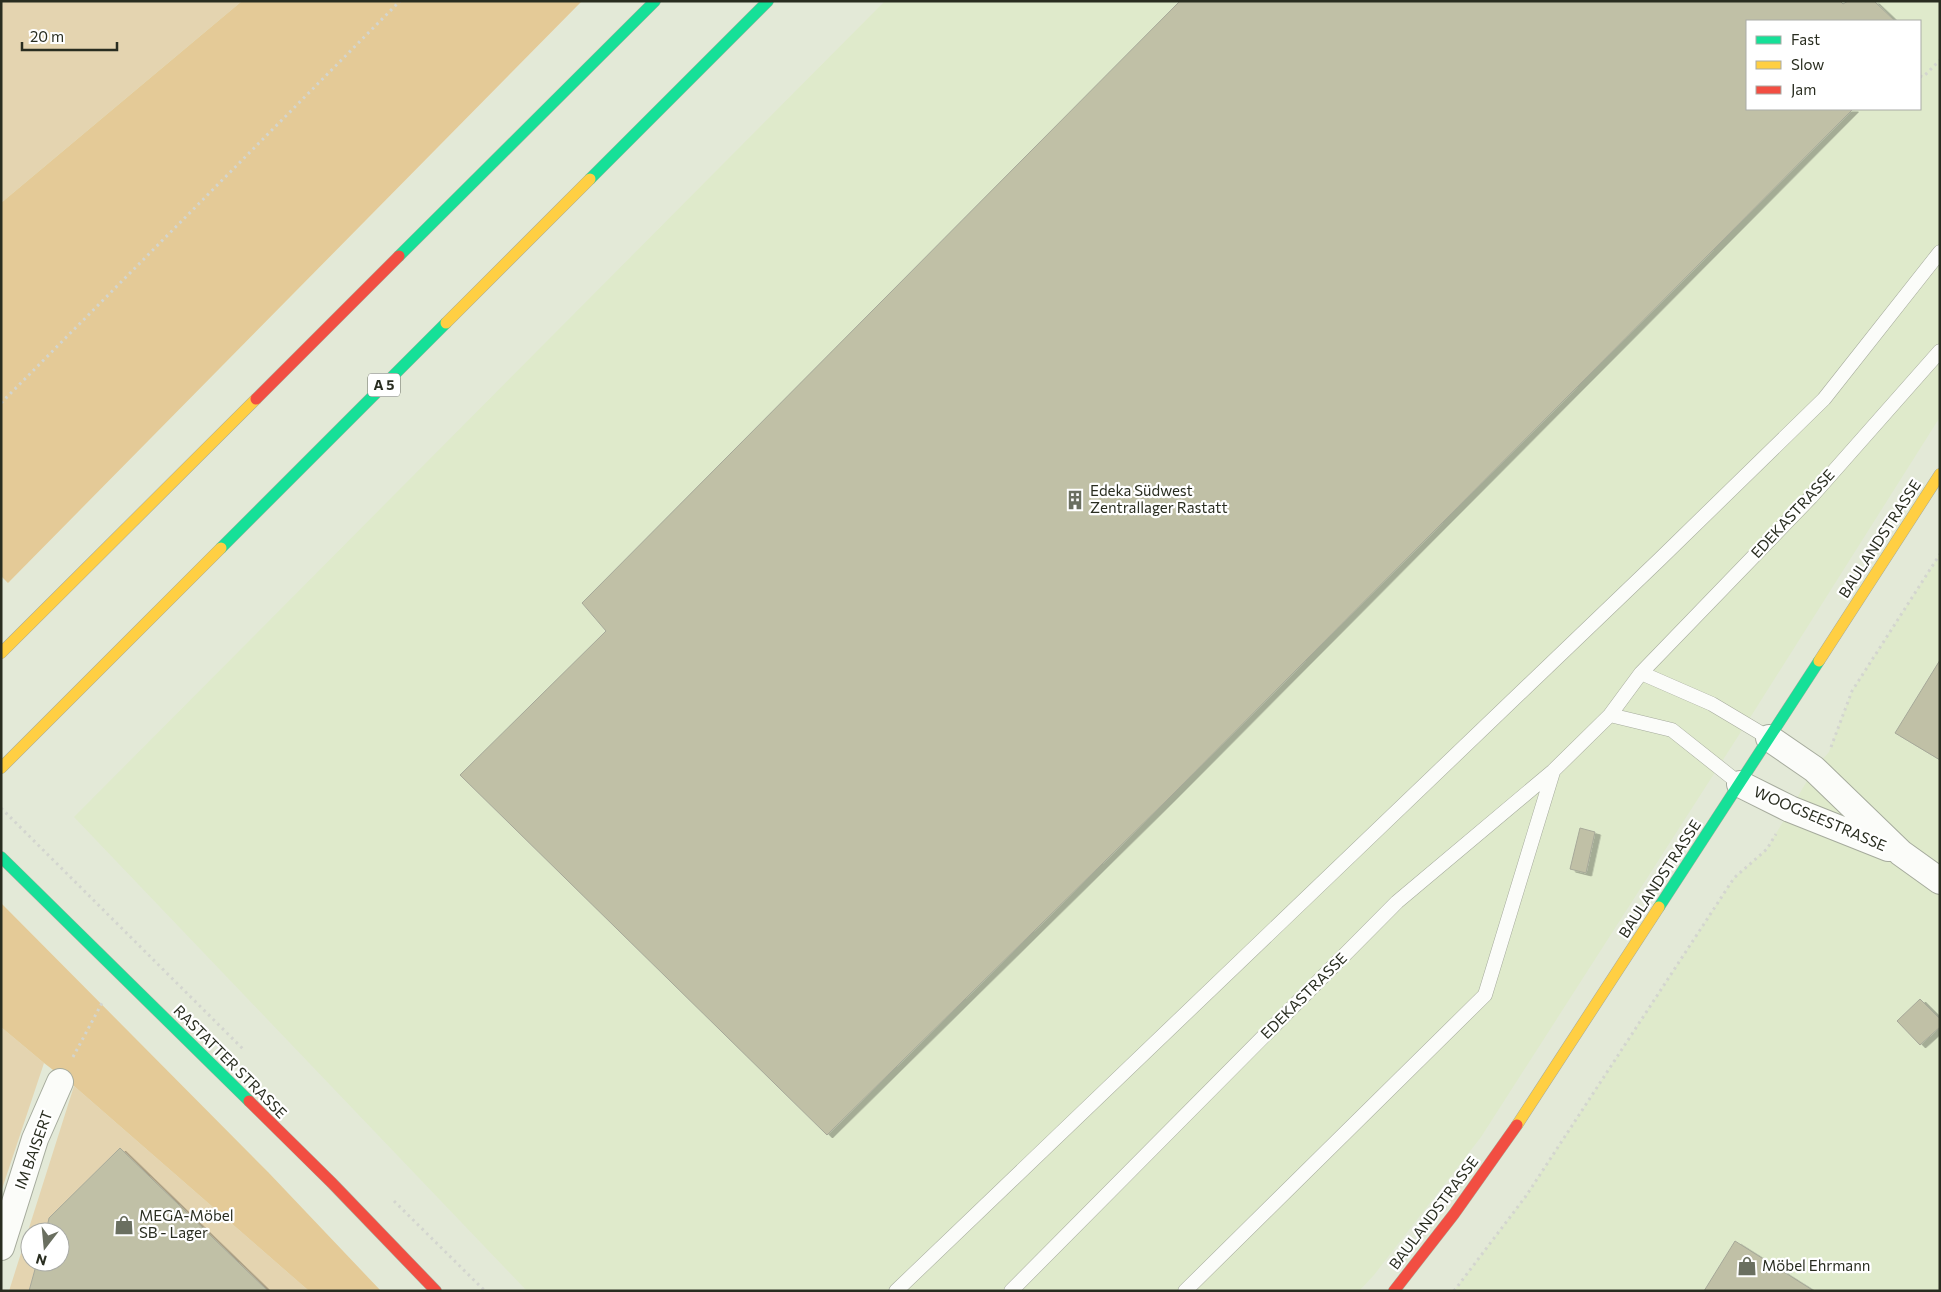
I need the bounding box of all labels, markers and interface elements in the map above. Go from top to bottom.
scale bar [22,20,118,52]
legend [1746,20,1921,110]
text: 20 m [30,27,64,45]
text: Fast [1791,30,1820,48]
text: Slow [1791,55,1824,73]
text: Jam [1791,80,1816,98]
road number: A 5 [368,374,400,396]
street label: EDEKASTRASSE [1747,465,1838,561]
street label: BAULANDSTRASSE [1834,476,1924,601]
place label: Edeka Südwest Zentrallager Rastatt [1090,481,1228,516]
building icon: Edeka Südwest Zentrallager Rastatt [1064,489,1086,511]
street label: WOOGSEESTRASSE [1751,782,1889,854]
street label: BAULANDSTRASSE [1614,816,1704,941]
street label: EDEKASTRASSE [1256,948,1350,1042]
street label: RASTATTER STRASSE [170,1001,291,1122]
street label: IM BAISERT [10,1107,56,1192]
street label: BAULANDSTRASSE [1385,1152,1482,1272]
place label: MEGA-Möbel SB - Lager [139,1206,234,1241]
shop icon: MEGA-Möbel SB - Lager [113,1214,135,1236]
north arrow [20,1222,70,1272]
text: N [34,1250,49,1270]
shop icon: Möbel Ehrmann [1736,1255,1758,1277]
place label: Möbel Ehrmann [1762,1256,1870,1274]

